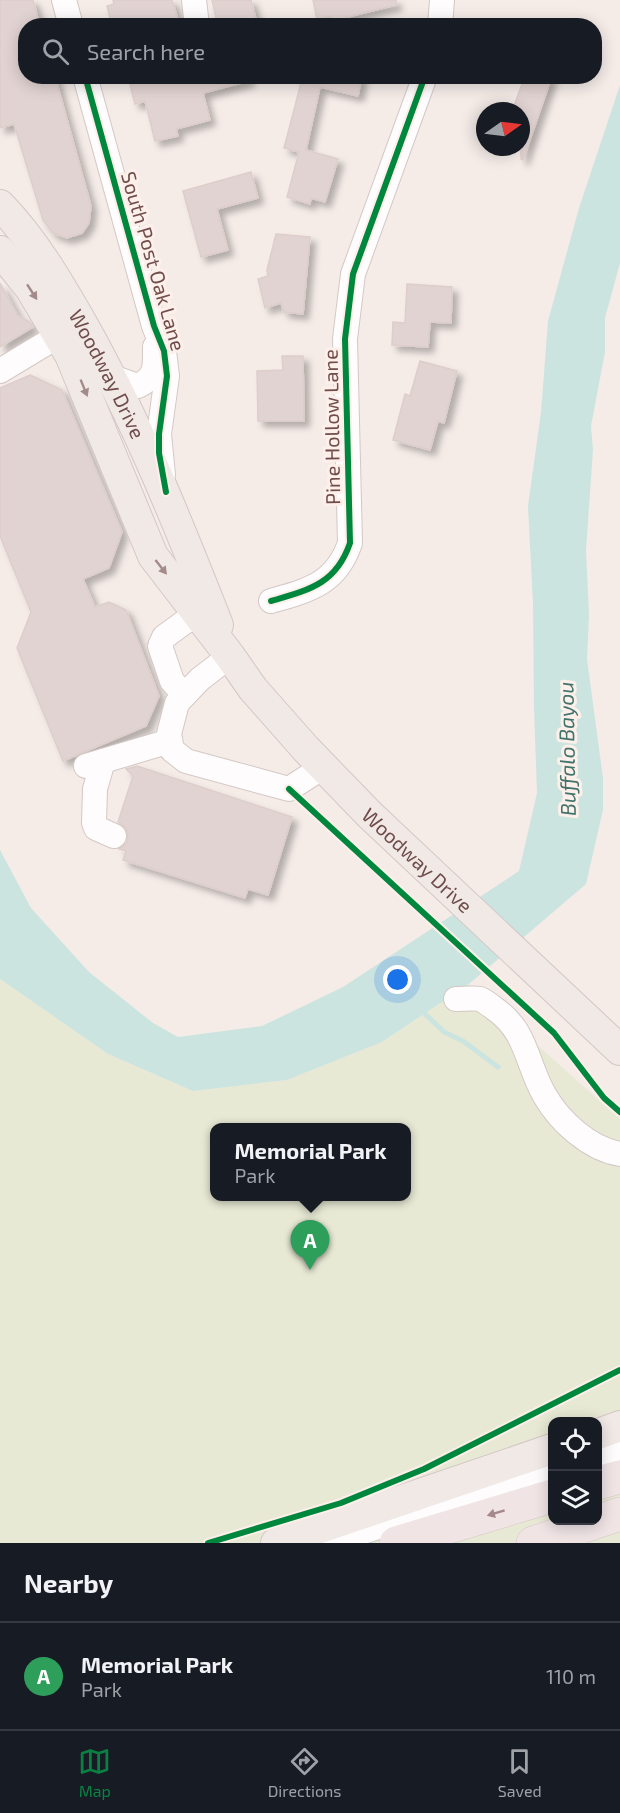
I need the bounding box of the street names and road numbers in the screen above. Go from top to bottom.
street label: South Post Oak Lane [117,169,191,353]
street label: Woodway Drive [64,305,151,442]
street label: Pine Hollow Lane [318,349,344,505]
street label: Woodway Drive [358,802,478,917]

